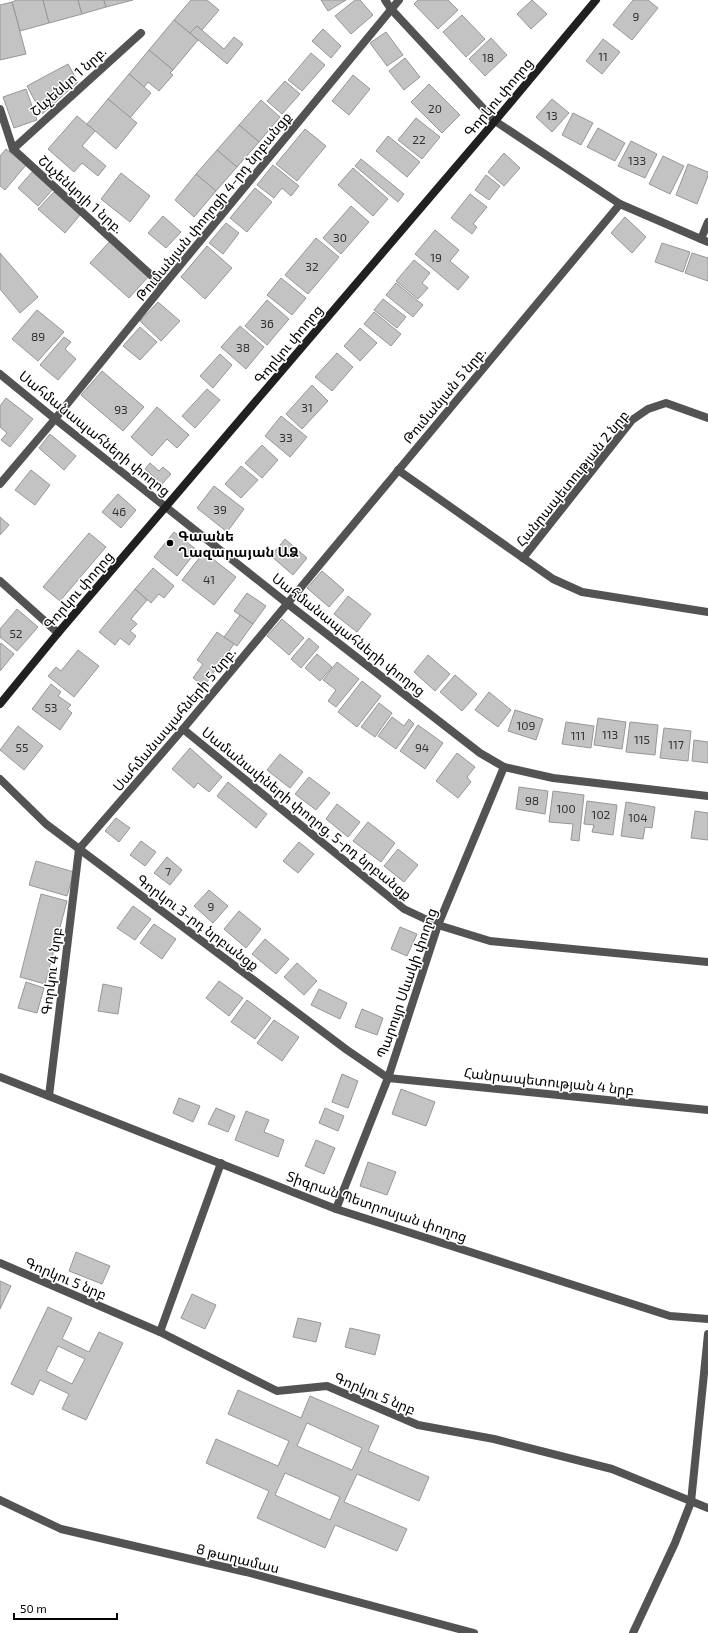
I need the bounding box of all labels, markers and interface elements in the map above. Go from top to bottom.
house number: 9 [633,9,640,23]
street label: Շևչենկո 1 նրբ. [26,42,110,120]
house number: 11 [598,49,608,63]
house number: 18 [482,50,494,64]
street label: Գորկու փողոց [460,54,536,140]
house number: 20 [428,101,442,115]
street label: Թումանյան փողոցի 4-րդ նրբանցք [132,108,294,304]
house number: 13 [546,108,558,122]
house number: 22 [412,132,426,146]
street label: Շևչենկոյի 1 նրբ. [35,151,127,237]
house number: 133 [628,153,646,167]
house number: 30 [333,230,347,244]
house number: 19 [430,250,442,264]
house number: 32 [305,259,319,273]
street label: Գորկու փողոց [250,301,326,387]
house number: 36 [260,316,274,330]
house number: 89 [31,329,45,343]
house number: 38 [236,340,250,354]
street label: Թումանյան 5 նրբ. [399,343,489,447]
street label: Սահմանապահների փողոց [16,367,174,499]
house number: 31 [301,400,313,414]
house number: 93 [114,402,128,416]
street label: Հանրապետության 2 նրբ [512,406,632,550]
house number: 33 [279,430,293,444]
house number: 39 [213,502,227,516]
house number: 46 [112,504,126,518]
place label: Գաանե Ղազարայան ԱՁ [178,527,299,560]
marker: Գաանե Ղազարայան ԱՁ [165,538,175,548]
street label: Գորկու փողոց [40,548,116,632]
street label: Սահմանապահների փողոց [269,569,429,699]
house number: 41 [203,572,215,586]
house number: 52 [9,626,23,640]
street label: Սահմանապահների 5 նրբ. [109,644,239,794]
house number: 53 [44,700,58,714]
house number: 109 [517,718,536,732]
street label: Սամանափների փողոց, 5-րդ նրբանցք [199,723,415,903]
house number: 113 [602,727,618,741]
house number: 111 [571,728,585,742]
house number: 115 [634,732,650,746]
house number: 117 [668,737,684,751]
house number: 55 [16,740,28,754]
house number: 94 [415,740,429,754]
house number: 98 [525,793,539,807]
house number: 100 [556,801,576,815]
house number: 102 [592,807,611,821]
house number: 104 [628,810,648,824]
house number: 7 [165,864,171,878]
street label: Գորկու 3-րդ նրբանցք [133,870,263,974]
house number: 9 [208,899,215,913]
street label: Պարույր Սևակի փողոց [372,906,440,1060]
street label: Գորկու 4 նրբ [37,926,65,1016]
street label: Հանրապետության 4 նրբ [463,1064,635,1098]
street label: Տիգրան Պետրոսյան փողոց [284,1167,470,1245]
street label: Գորկու 5 նրբ [23,1253,109,1303]
street label: Գորկու 5 նրբ [332,1368,418,1418]
street label: 8 թաղամաս [195,1539,281,1577]
scale bar [14,1595,117,1621]
text: 50 m [20,1601,47,1615]

